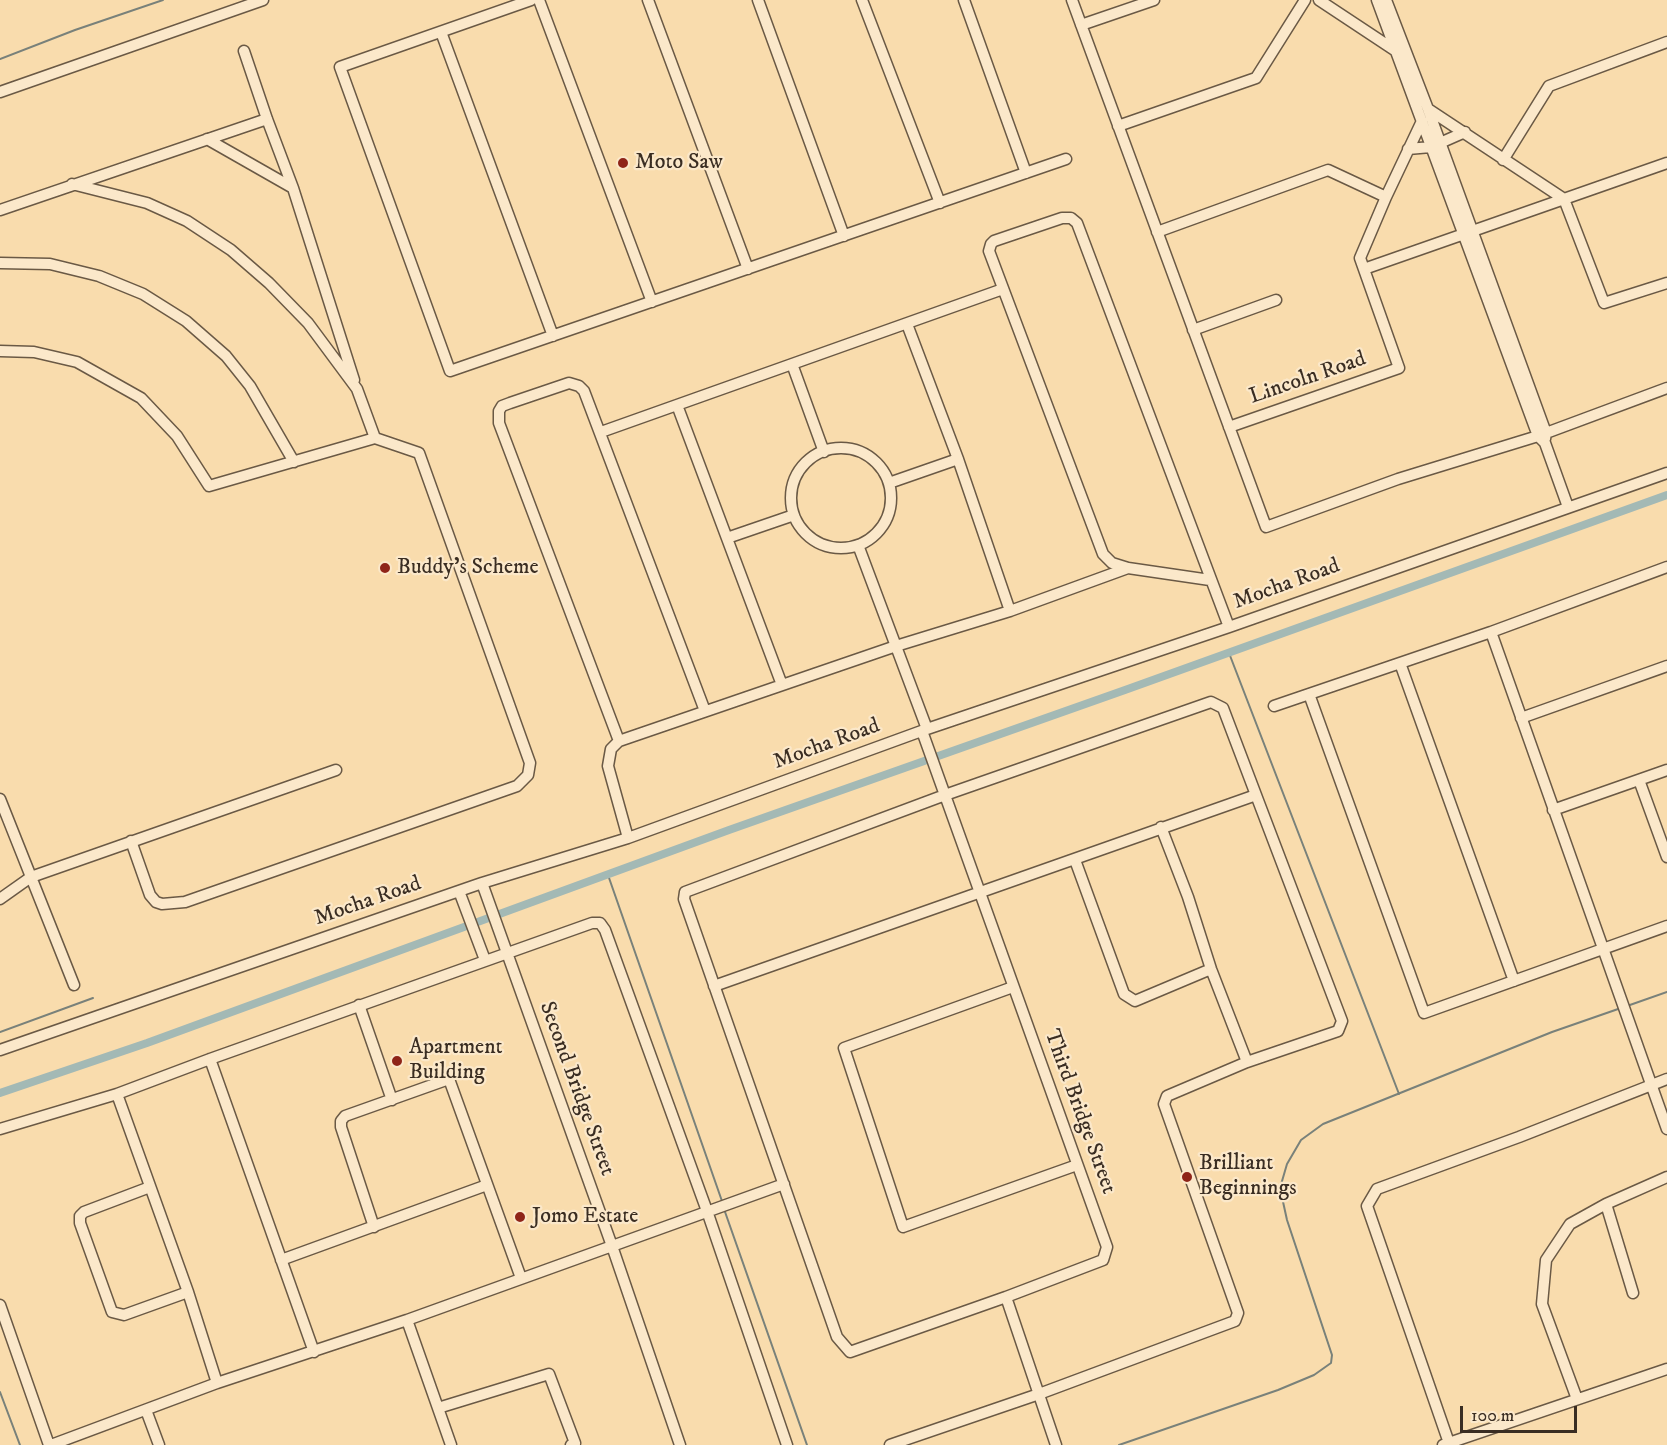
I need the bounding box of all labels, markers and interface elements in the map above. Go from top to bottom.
place label: Moto Saw [635,150,723,176]
marker: Moto Saw [616,156,630,170]
street label: Lincoln Road [1246,347,1370,411]
street label: Mocha Road [1230,554,1344,616]
place label: Buddy’s Scheme [397,555,539,581]
marker: Buddy’s Scheme [378,561,392,575]
street label: Mocha Road [770,714,884,776]
street label: Mocha Road [311,871,425,933]
street label: Second Bridge Street [532,998,620,1180]
street label: Third Bridge Street [1037,1026,1121,1198]
place label: Apartment Building [409,1035,503,1086]
marker: Apartment Building [390,1054,404,1068]
place label: Brilliant Beginnings [1199,1151,1297,1202]
marker: Brilliant Beginnings [1180,1170,1194,1184]
place label: Jomo Estate [532,1204,638,1230]
marker: Jomo Estate [513,1210,527,1224]
scale bar [1463,1394,1580,1432]
text: 100 m [1471,1405,1514,1427]

